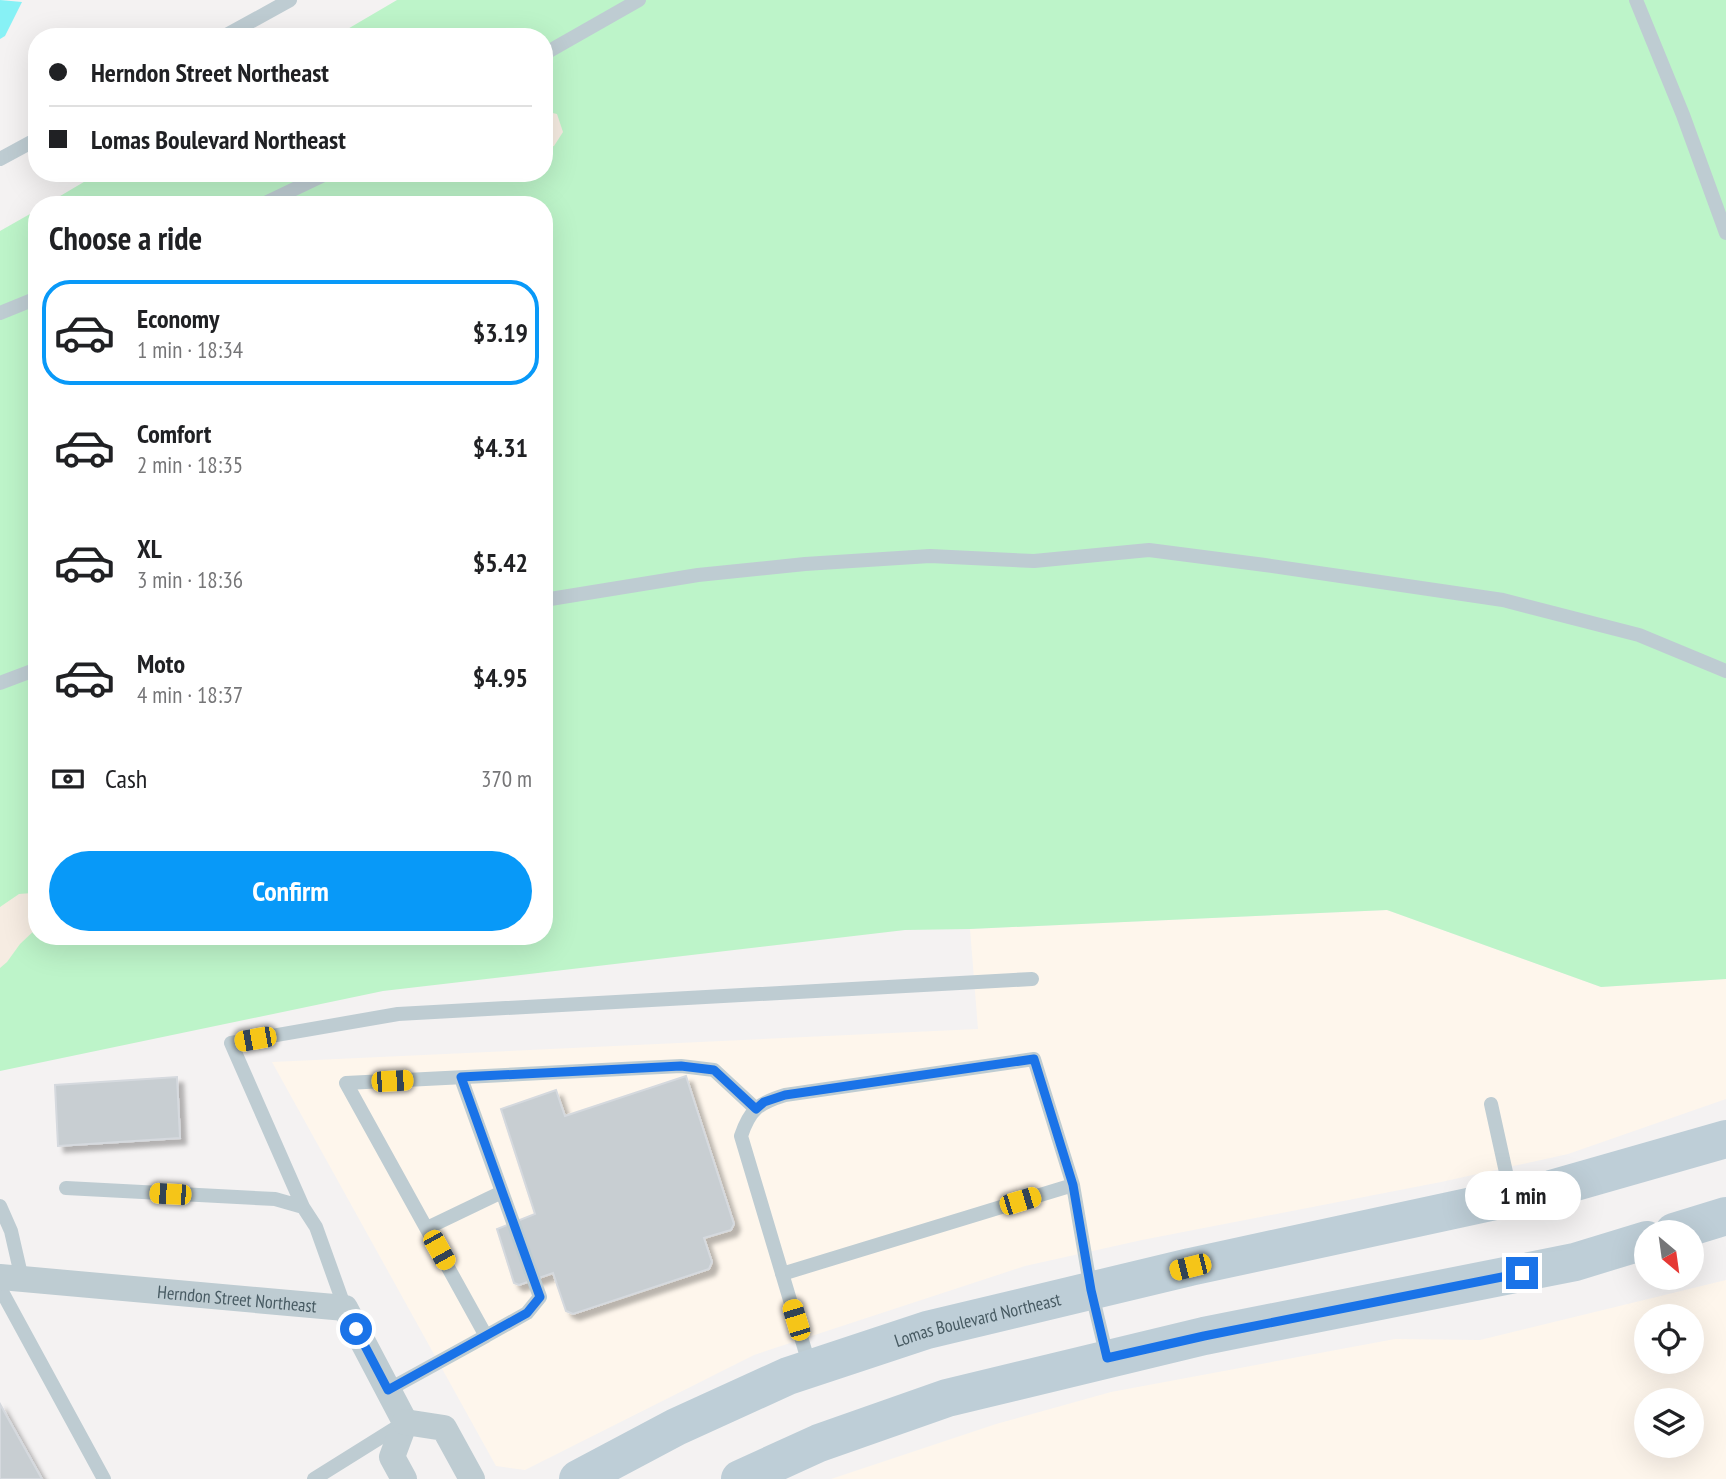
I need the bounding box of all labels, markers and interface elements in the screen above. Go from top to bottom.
text: Herndon Street Northeast [91,56,329,89]
text: Lomas Boulevard Northeast [91,123,346,156]
text: Choose a ride [49,217,202,259]
icon: car [53,301,116,364]
text: Economy [137,302,219,335]
text: $3.19 [473,316,528,349]
text: 1 min · 18:34 [137,335,243,364]
icon: car [53,416,116,479]
text: Comfort [137,417,211,450]
text: $4.31 [473,431,528,464]
text: 2 min · 18:35 [137,450,243,479]
icon: car [53,531,116,594]
text: XL [137,532,162,565]
text: $5.42 [473,546,528,579]
text: 3 min · 18:36 [137,565,243,594]
icon: car [53,646,116,709]
text: Moto [137,647,185,680]
text: $4.95 [473,661,528,694]
text: 4 min · 18:37 [137,680,243,709]
icon: cash [49,760,87,798]
text: Cash [105,762,147,795]
text: 370 m [481,764,532,793]
button: Confirm [49,851,532,931]
car [233,1025,278,1053]
car [371,1069,414,1093]
callout: 1 min [1464,1172,1580,1220]
text: 1 min [1500,1181,1546,1210]
car [149,1182,192,1206]
car [997,1185,1044,1217]
north arrow [1634,1220,1704,1290]
map controls [1634,1220,1704,1458]
car [420,1227,459,1273]
car [1168,1252,1213,1282]
route end [1506,1257,1538,1289]
street label: Herndon Street Northeast [156,1280,318,1317]
street label: Lomas Boulevard Northeast [891,1287,1063,1352]
car [780,1297,813,1343]
button: locate [1634,1304,1704,1374]
route start [340,1313,372,1345]
button: layers [1634,1388,1704,1458]

